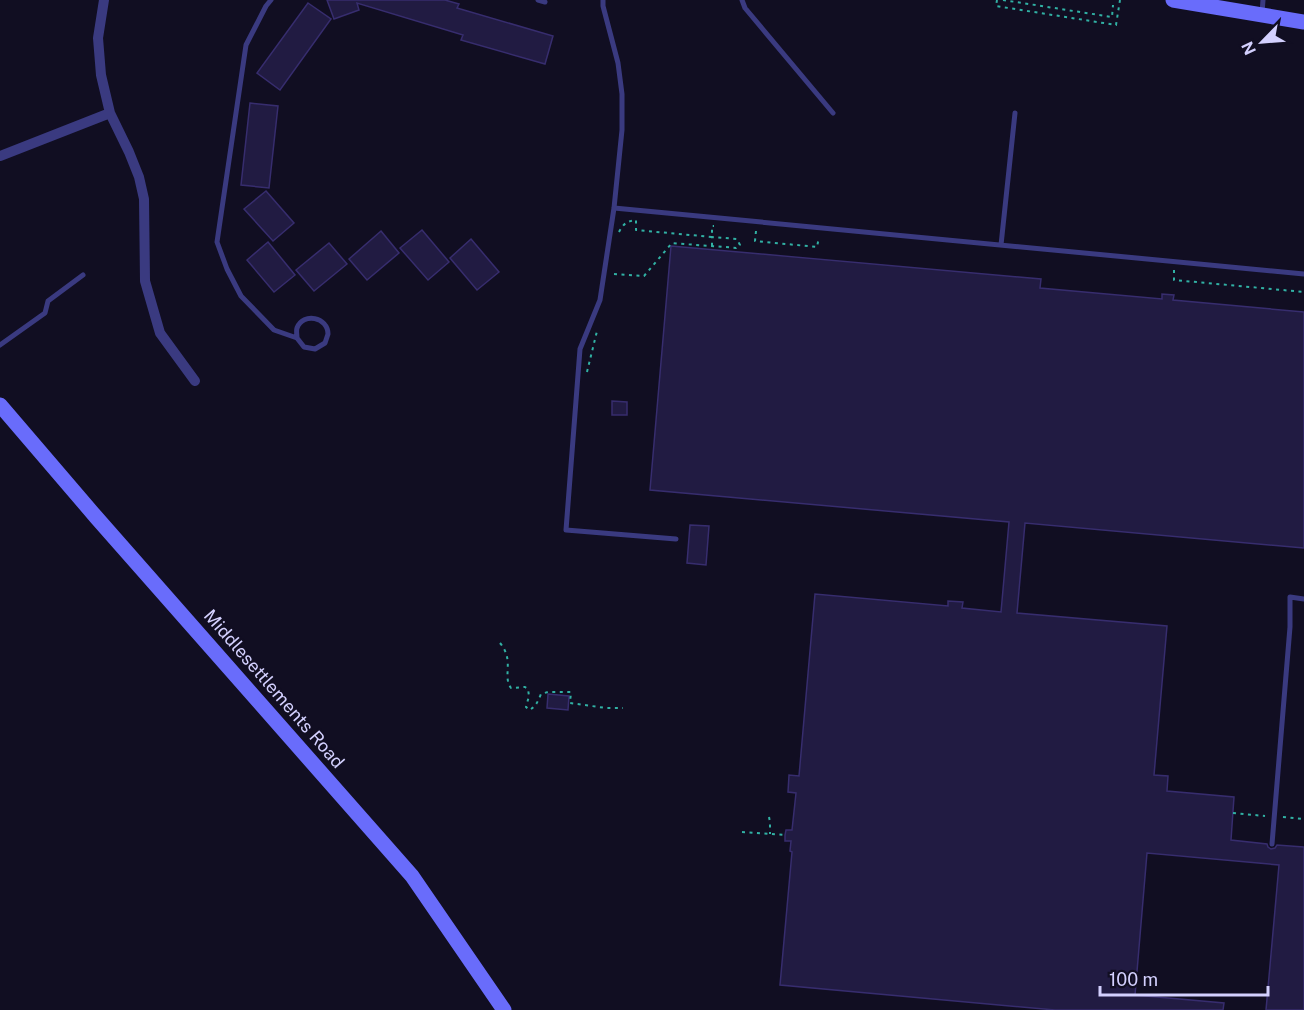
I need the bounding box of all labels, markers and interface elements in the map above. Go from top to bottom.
north arrow [1232,12,1292,72]
text: N [1238,38,1260,58]
street label: Middlesettlements Road [200,605,349,772]
scale bar [1100,959,1268,997]
text: 100 m [1109,969,1158,990]

